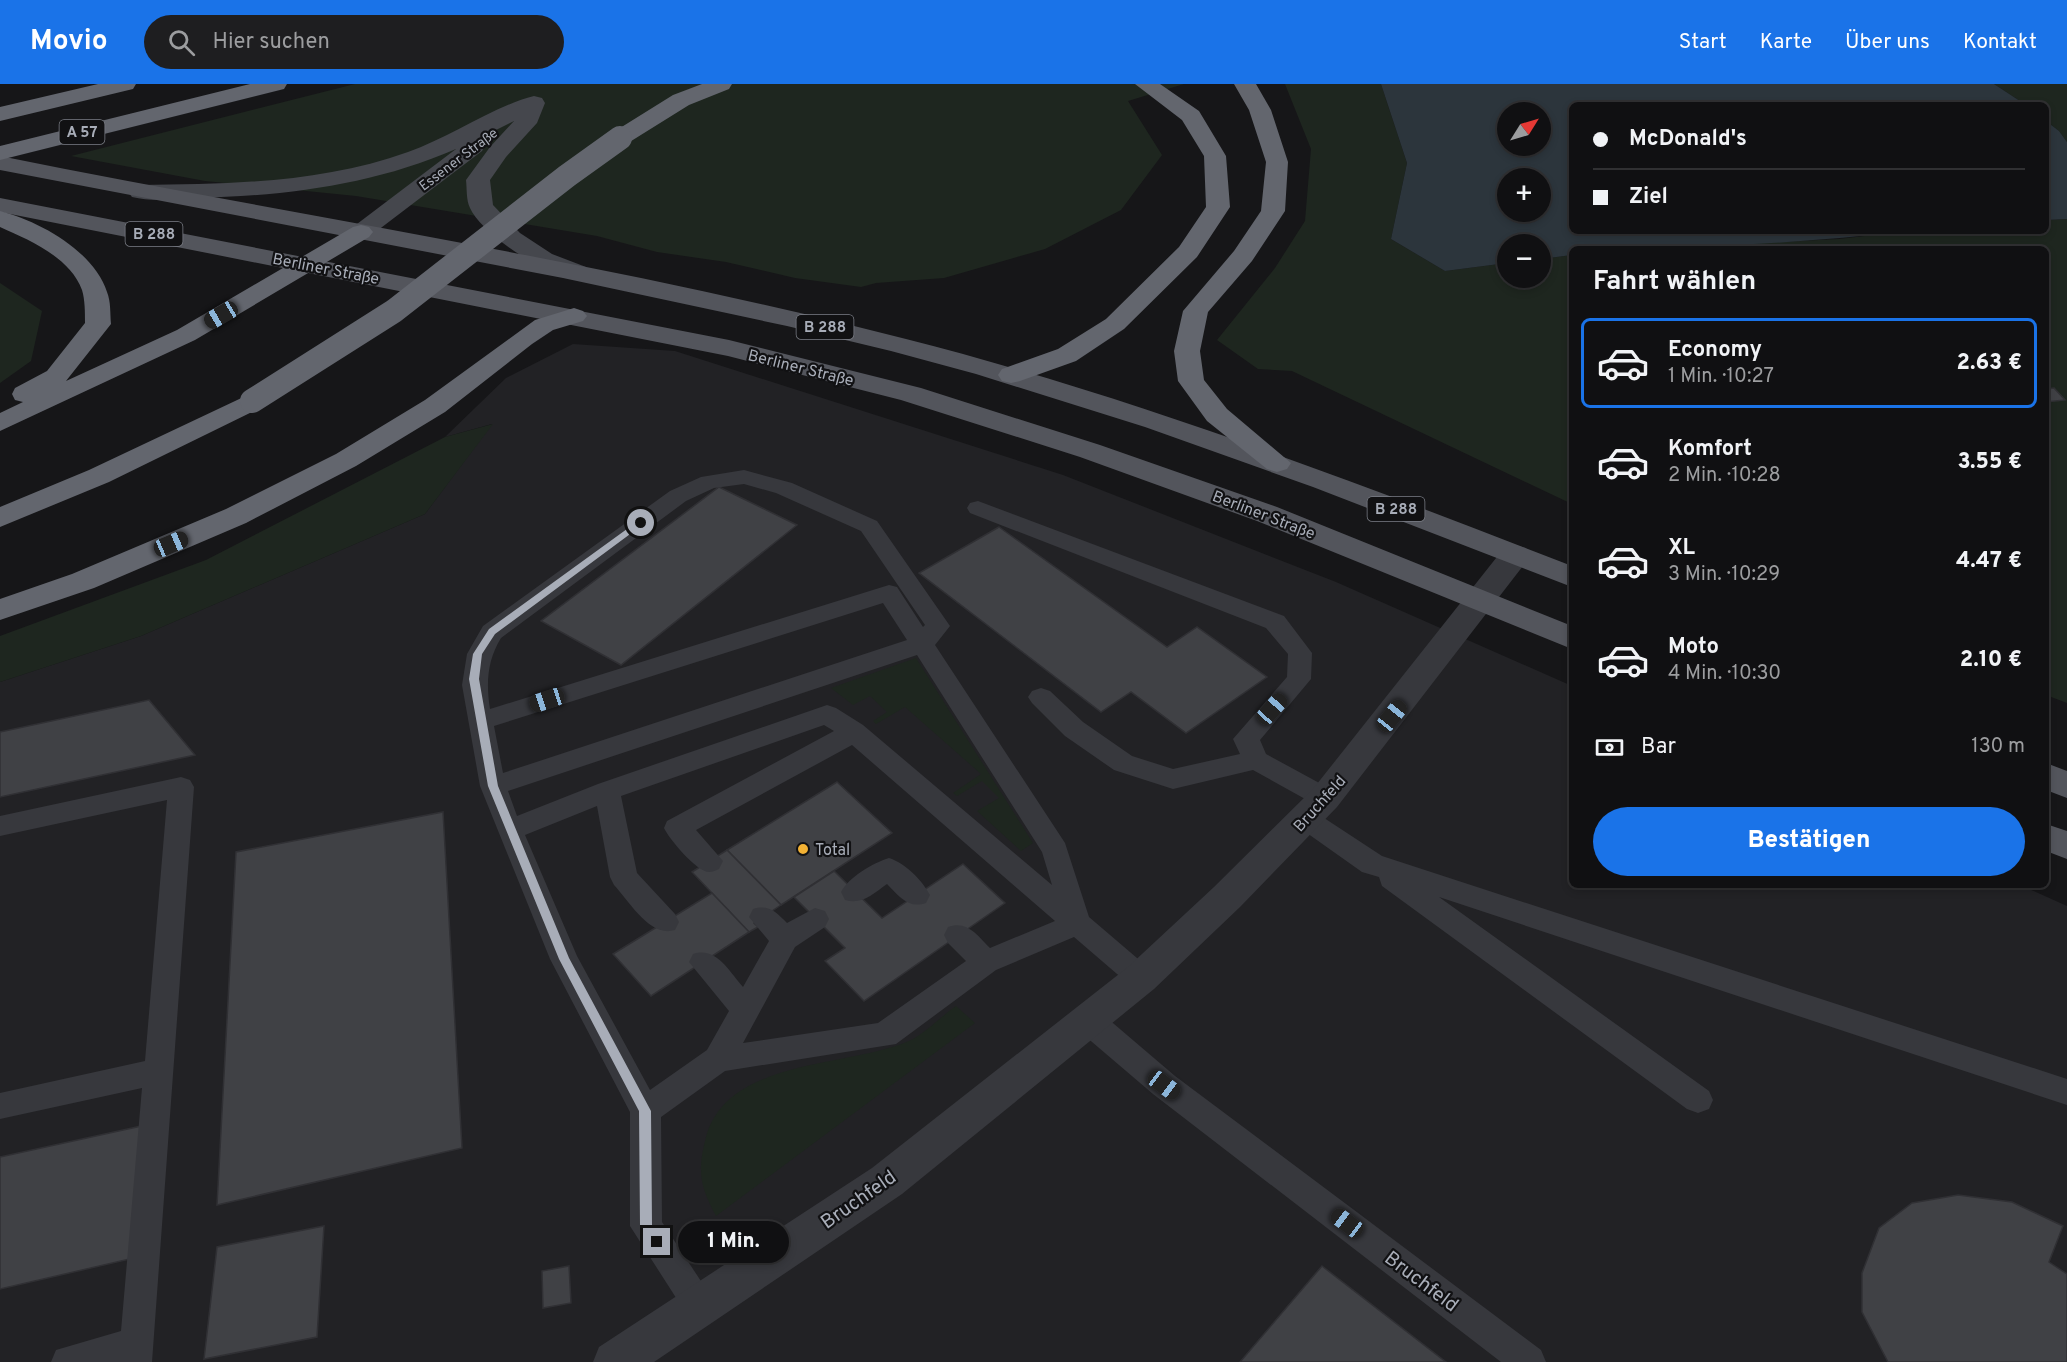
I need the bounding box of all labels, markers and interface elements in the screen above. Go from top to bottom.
search box [144,15,564,69]
text: Movio [30,24,108,60]
icon: search [165,26,198,59]
text: Hier suchen [213,29,330,56]
text: Start [1679,29,1727,56]
text: Karte [1760,29,1812,56]
text: Über uns [1845,29,1930,56]
text: Kontakt [1963,29,2037,56]
north arrow [1497,102,1551,156]
map controls [1497,102,1551,288]
road number: A 57 [60,120,104,144]
street label: Essener Straße [416,125,502,195]
text: McDonald's [1629,126,1747,153]
button: + [1497,168,1551,222]
text: Ziel [1629,184,1668,211]
road number: B 288 [126,222,182,246]
button: − [1497,234,1551,288]
street label: Berliner Straße [271,250,381,290]
text: Fahrt wählen [1593,265,1756,299]
car [201,298,241,332]
road number: B 288 [796,315,854,339]
icon: car [1596,336,1650,390]
text: Economy [1668,337,1762,364]
street label: Berliner Straße [746,346,856,392]
text: 2.63 € [1957,350,2022,377]
text: 1 Min. · 10:27 [1668,364,1774,390]
icon: car [1596,435,1650,489]
text: Komfort [1668,436,1752,463]
text: 3.55 € [1958,449,2022,476]
text: 2 Min. · 10:28 [1668,463,1781,489]
street label: Berliner Straße [1209,487,1317,545]
road number: B 288 [1368,497,1424,521]
route start [627,509,654,536]
car [151,529,191,559]
icon: car [1596,534,1650,588]
text: XL [1668,535,1695,562]
text: 4.47 € [1956,548,2022,575]
text: 3 Min. · 10:29 [1668,562,1780,588]
icon: car [1596,633,1650,687]
text: Moto [1668,634,1719,661]
text: 2.10 € [1960,647,2022,674]
text: 4 Min. · 10:30 [1668,661,1781,687]
car [527,686,567,714]
car [1253,690,1291,728]
car [1374,696,1410,736]
icon: cash [1593,731,1626,764]
text: Bar [1641,734,1676,761]
text: 130 m [1971,734,2025,760]
street label: Bruchfeld [1290,772,1351,837]
button: Bestätigen [1593,807,2025,876]
place label: Total [815,841,850,861]
marker: Total [796,842,810,856]
car [1144,1067,1184,1103]
street label: Bruchfeld [816,1165,902,1236]
car [1327,1205,1367,1241]
callout: 1 Min. [678,1221,789,1263]
route end [643,1228,670,1255]
text: 1 Min. [707,1229,760,1255]
street label: Bruchfeld [1378,1246,1463,1319]

